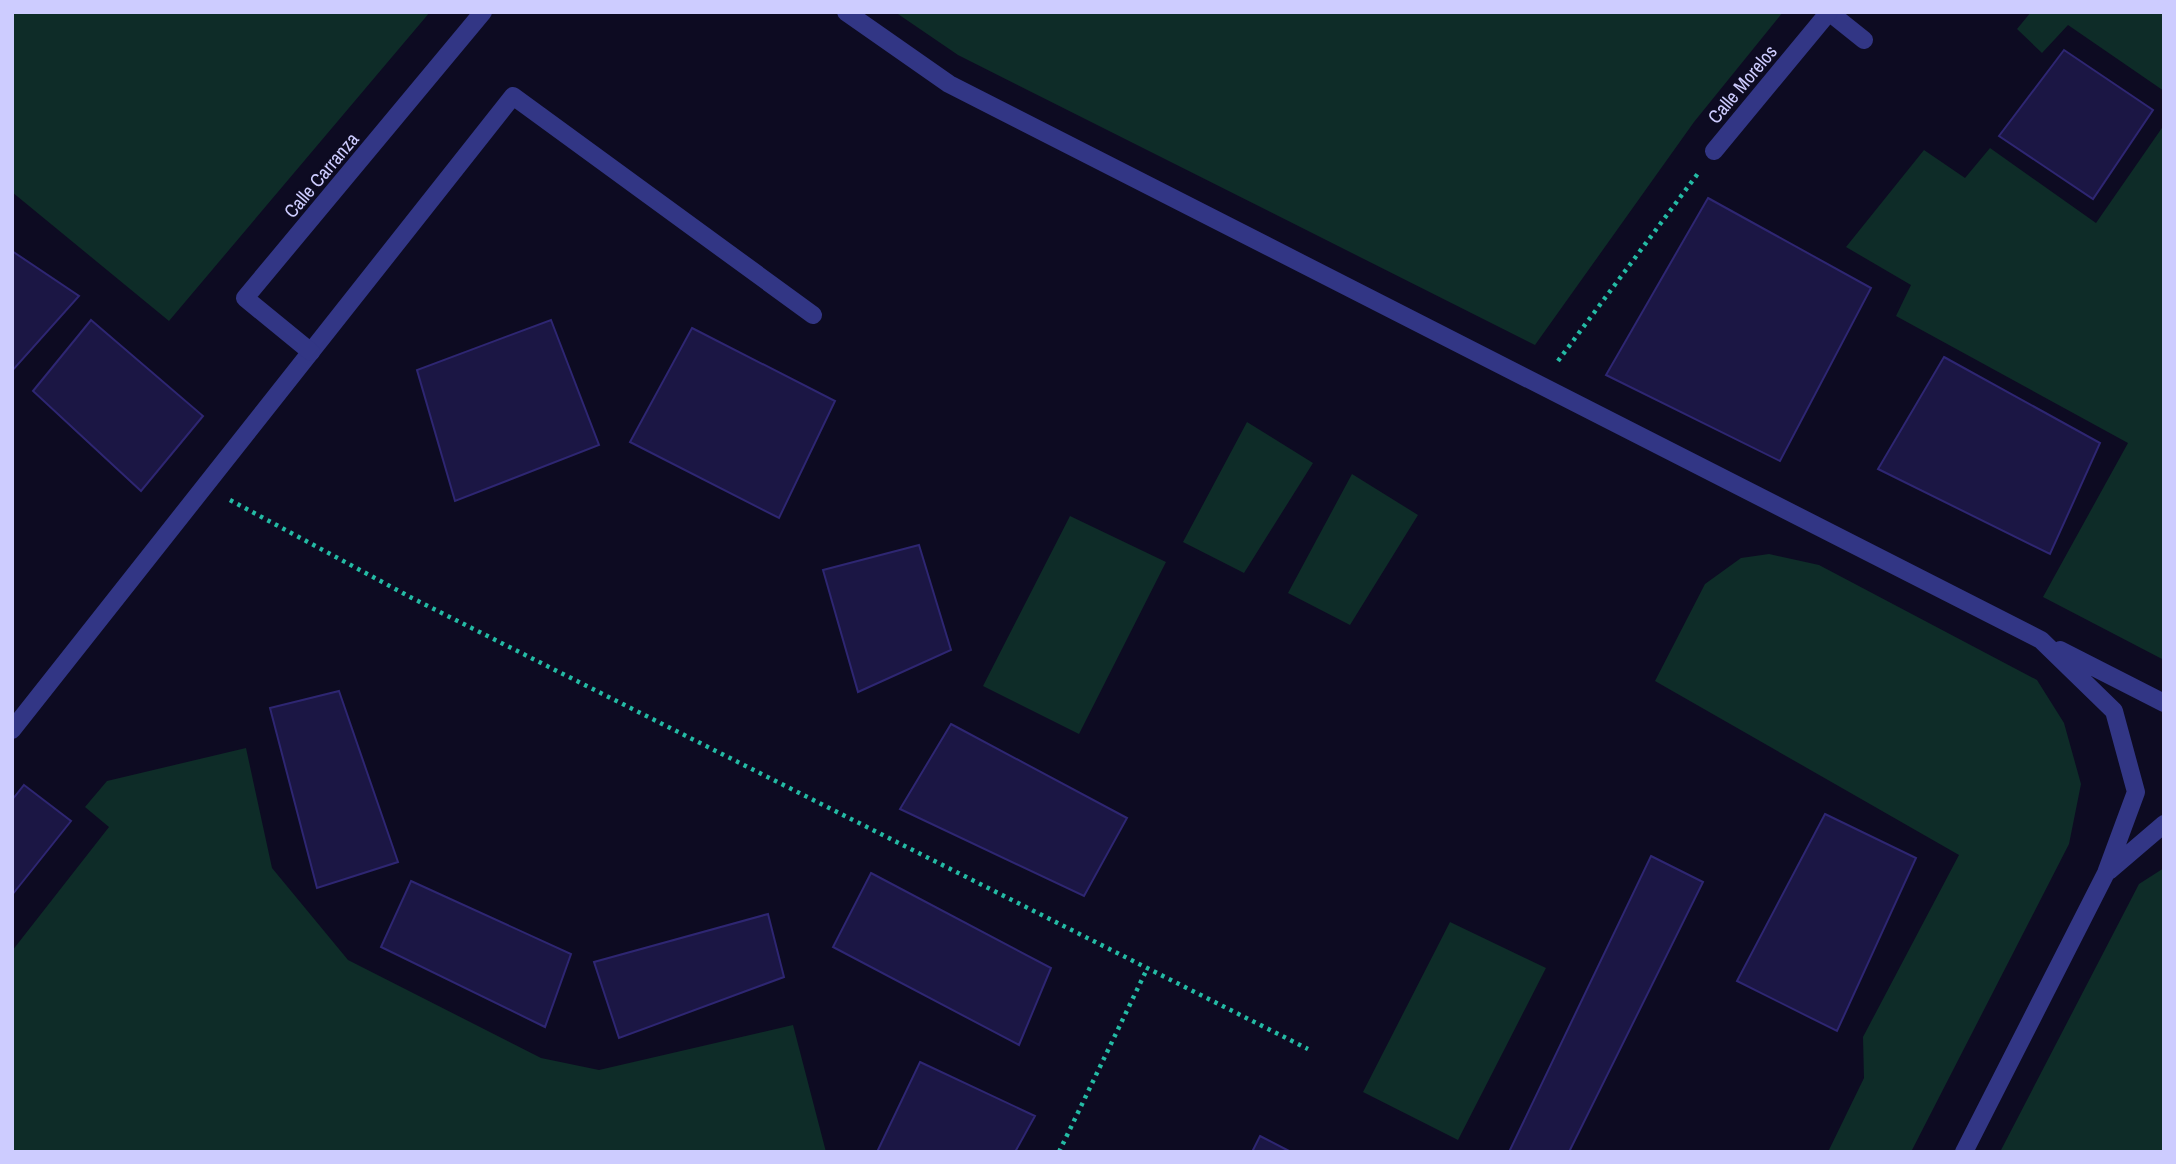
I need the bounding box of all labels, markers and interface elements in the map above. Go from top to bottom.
street label: Calle Morelos [1701,39,1783,129]
street label: Calle Carranza [278,127,365,223]

